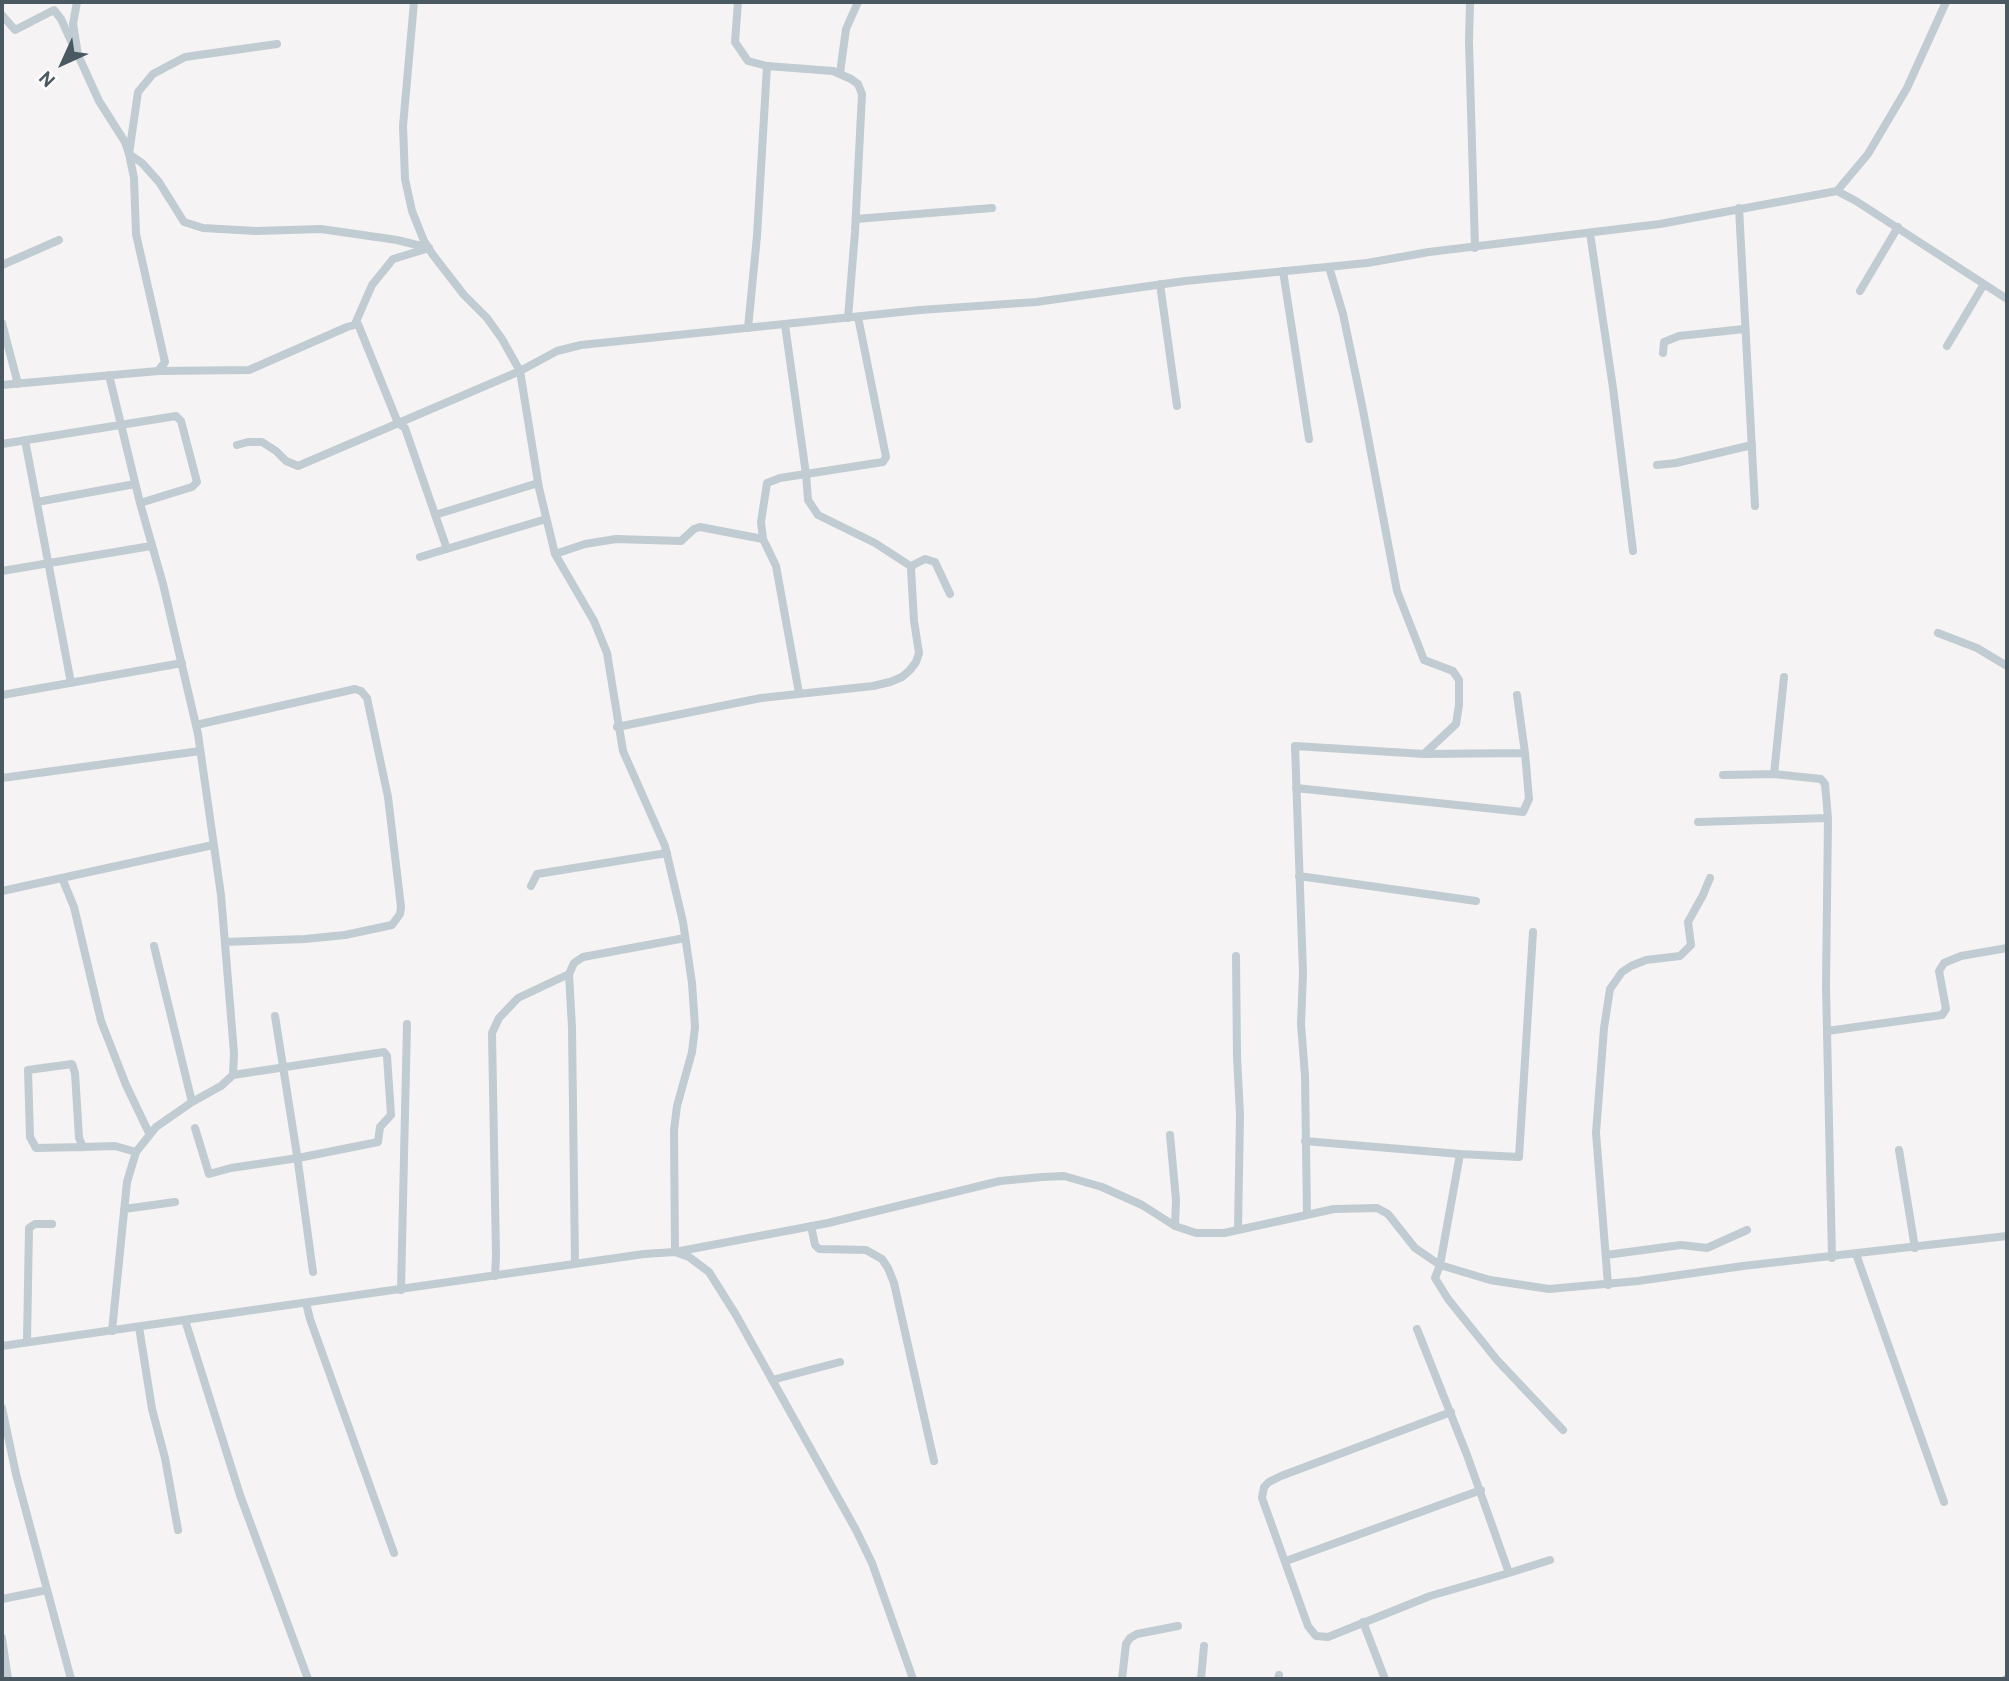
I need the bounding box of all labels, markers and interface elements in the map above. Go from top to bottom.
north arrow [28,28,98,98]
text: N [35,65,61,91]

